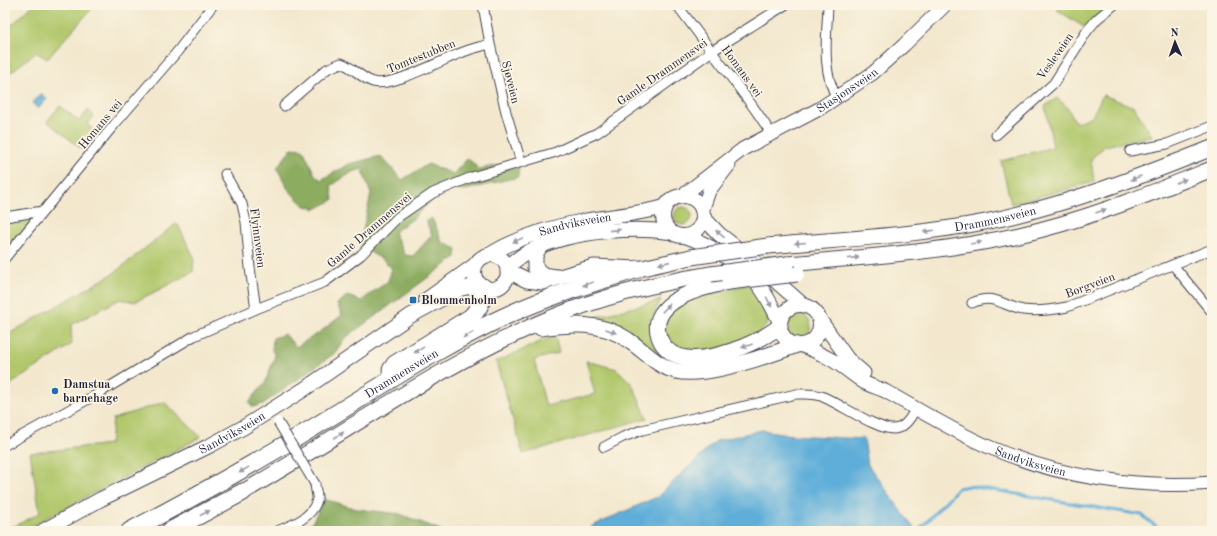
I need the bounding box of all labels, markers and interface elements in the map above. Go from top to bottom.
north arrow [1155,22,1195,62]
text: N [1170,28,1180,39]
street label: Vesleveien [1035,31,1077,82]
street label: Tomtestubben [385,37,458,76]
street label: Gamle Drammensvei [615,37,710,108]
street label: Homans vei [719,44,764,100]
street label: Sjøveien [499,60,521,105]
street label: Stasjonsveien [815,66,881,116]
street label: Homans vei [77,98,125,152]
one-way arrow [1129,176,1141,182]
one-way arrow [1176,178,1188,184]
street label: Gamle Drammensvei [325,191,414,270]
street label: Drammensveien [954,205,1038,234]
street label: Flyinnveien [247,207,267,269]
one-way arrow [1096,208,1108,214]
street label: Sandviksveien [538,212,613,239]
one-way arrow [608,227,621,233]
one-way arrow [923,228,935,234]
one-way arrow [715,230,725,239]
one-way arrow [511,238,523,244]
one-way arrow [794,240,806,246]
one-way arrow [970,240,982,246]
one-way arrow [848,254,860,261]
one-way arrow [658,260,671,266]
street label: Borgveien [1064,271,1117,301]
one-way arrow [581,281,593,287]
marker: Blommenholm [408,295,418,305]
place label: Blommenholm [421,295,497,307]
one-way arrow [766,296,773,307]
one-way arrow [662,303,671,313]
one-way arrow [606,328,617,334]
one-way arrow [462,332,474,338]
one-way arrow [740,343,752,349]
one-way arrow [413,346,425,353]
street label: Drammensveien [363,347,441,401]
place label: Damstua barnehage [63,379,118,405]
marker: Damstua barnehage [50,386,60,396]
street label: Sandviksveien [197,410,268,457]
one-way arrow [333,431,345,438]
street label: Sandviksveien [993,445,1067,479]
one-way arrow [238,466,250,473]
one-way arrow [199,509,210,516]

